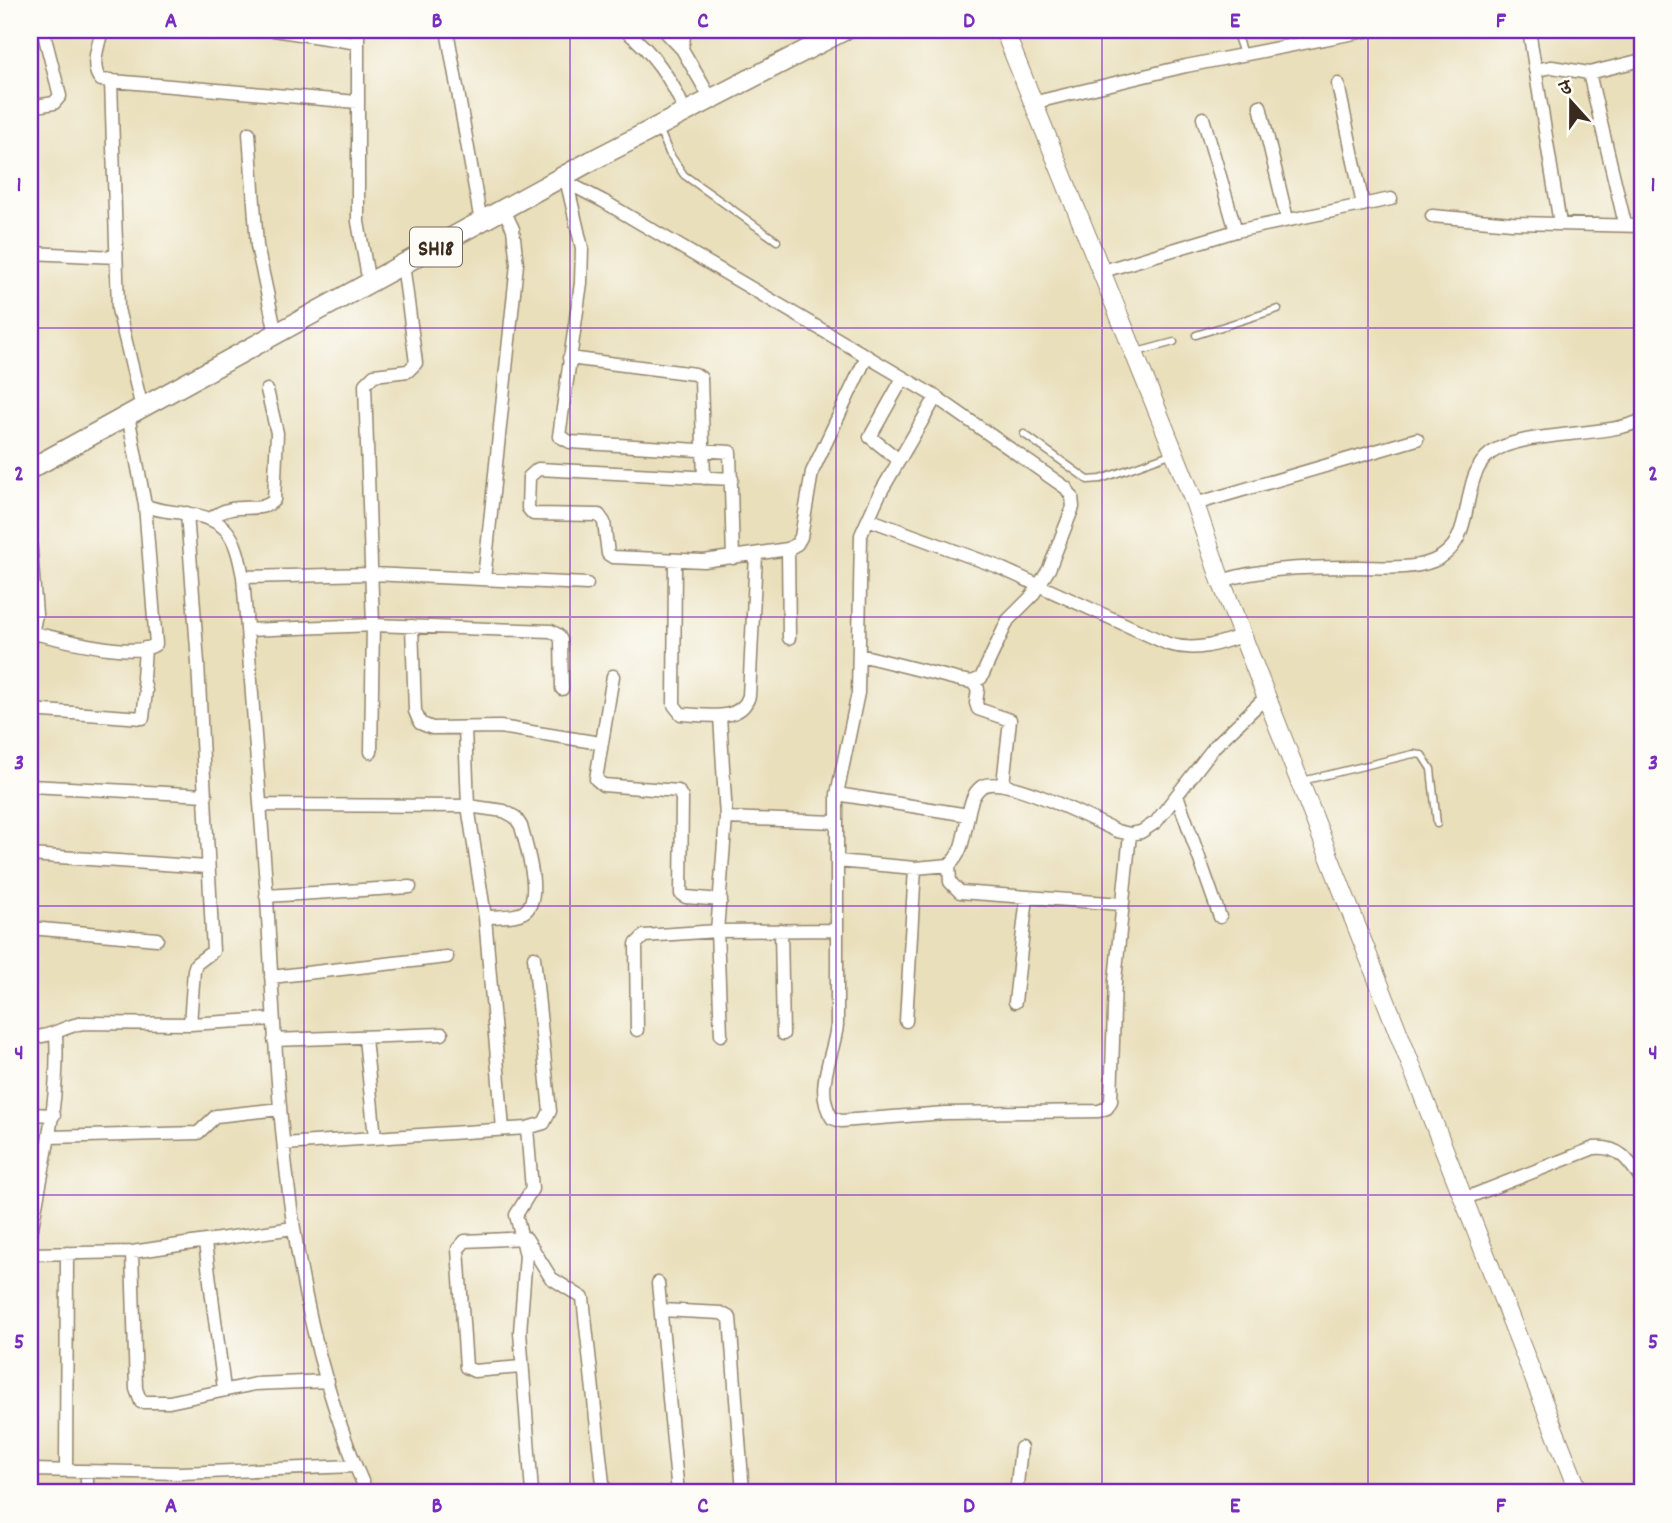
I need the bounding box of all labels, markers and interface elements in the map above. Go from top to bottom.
text: A [165,6,177,39]
text: B [432,6,443,39]
text: C [697,6,709,39]
text: D [963,6,975,39]
text: E [1230,6,1241,39]
text: F [1496,6,1507,39]
north arrow [1536,66,1606,136]
text: उ [1555,74,1577,104]
text: 1 [16,170,22,203]
text: 1 [1650,170,1656,203]
road number: SH18 [410,228,462,266]
text: 2 [14,459,24,492]
text: 2 [1648,459,1658,492]
text: 3 [14,748,24,781]
text: 3 [1648,748,1658,781]
text: 4 [14,1038,24,1071]
text: 4 [1648,1038,1658,1071]
text: 5 [14,1327,24,1360]
text: 5 [1648,1327,1658,1360]
text: A [165,1491,177,1523]
text: B [432,1491,443,1523]
text: C [697,1491,709,1523]
text: D [963,1491,975,1523]
text: E [1230,1491,1241,1523]
text: F [1496,1491,1507,1523]

